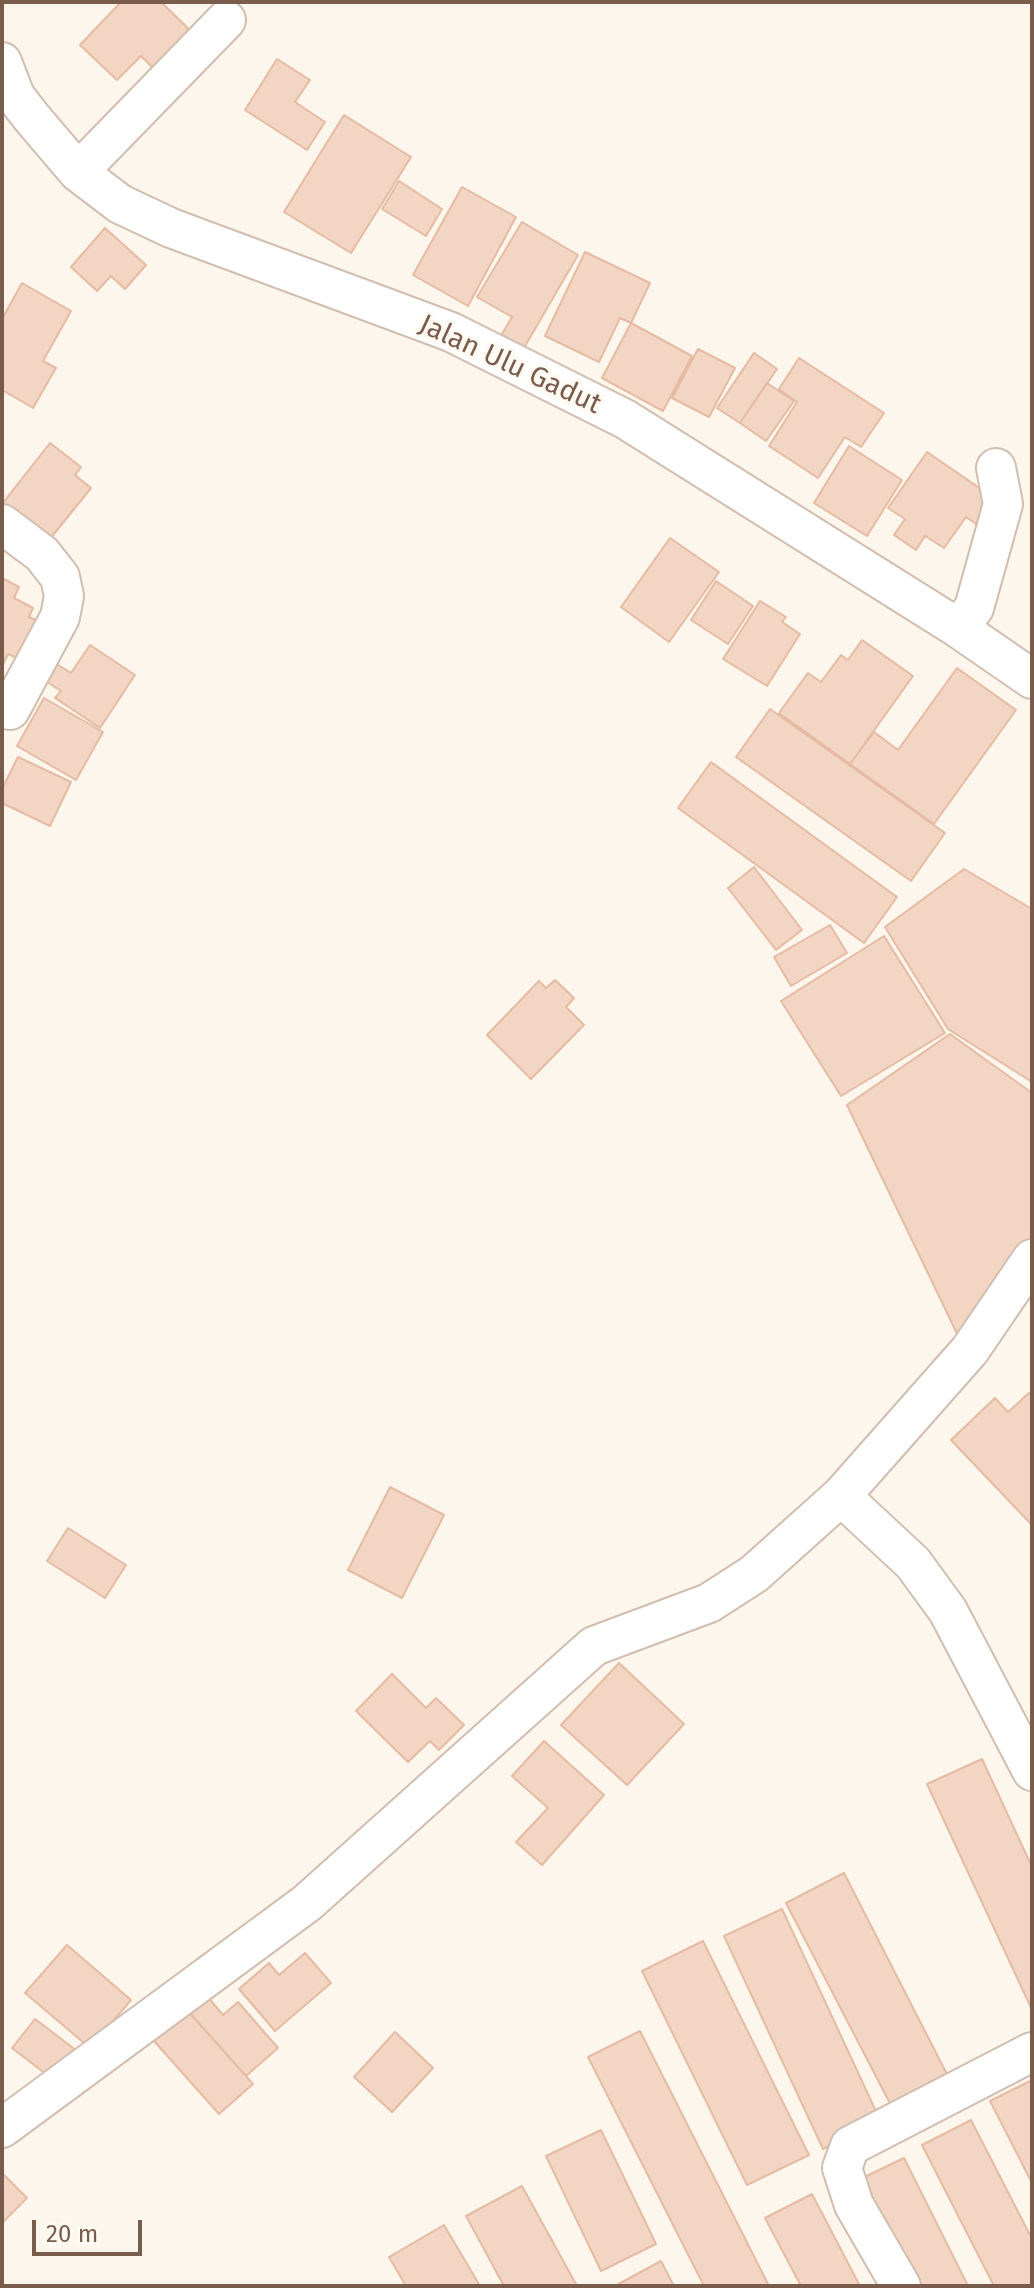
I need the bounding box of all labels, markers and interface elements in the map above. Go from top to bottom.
street label: Jalan Ulu Gadut [414,308,606,422]
scale bar [36,2204,146,2254]
text: 20 m [46,2220,98,2248]

